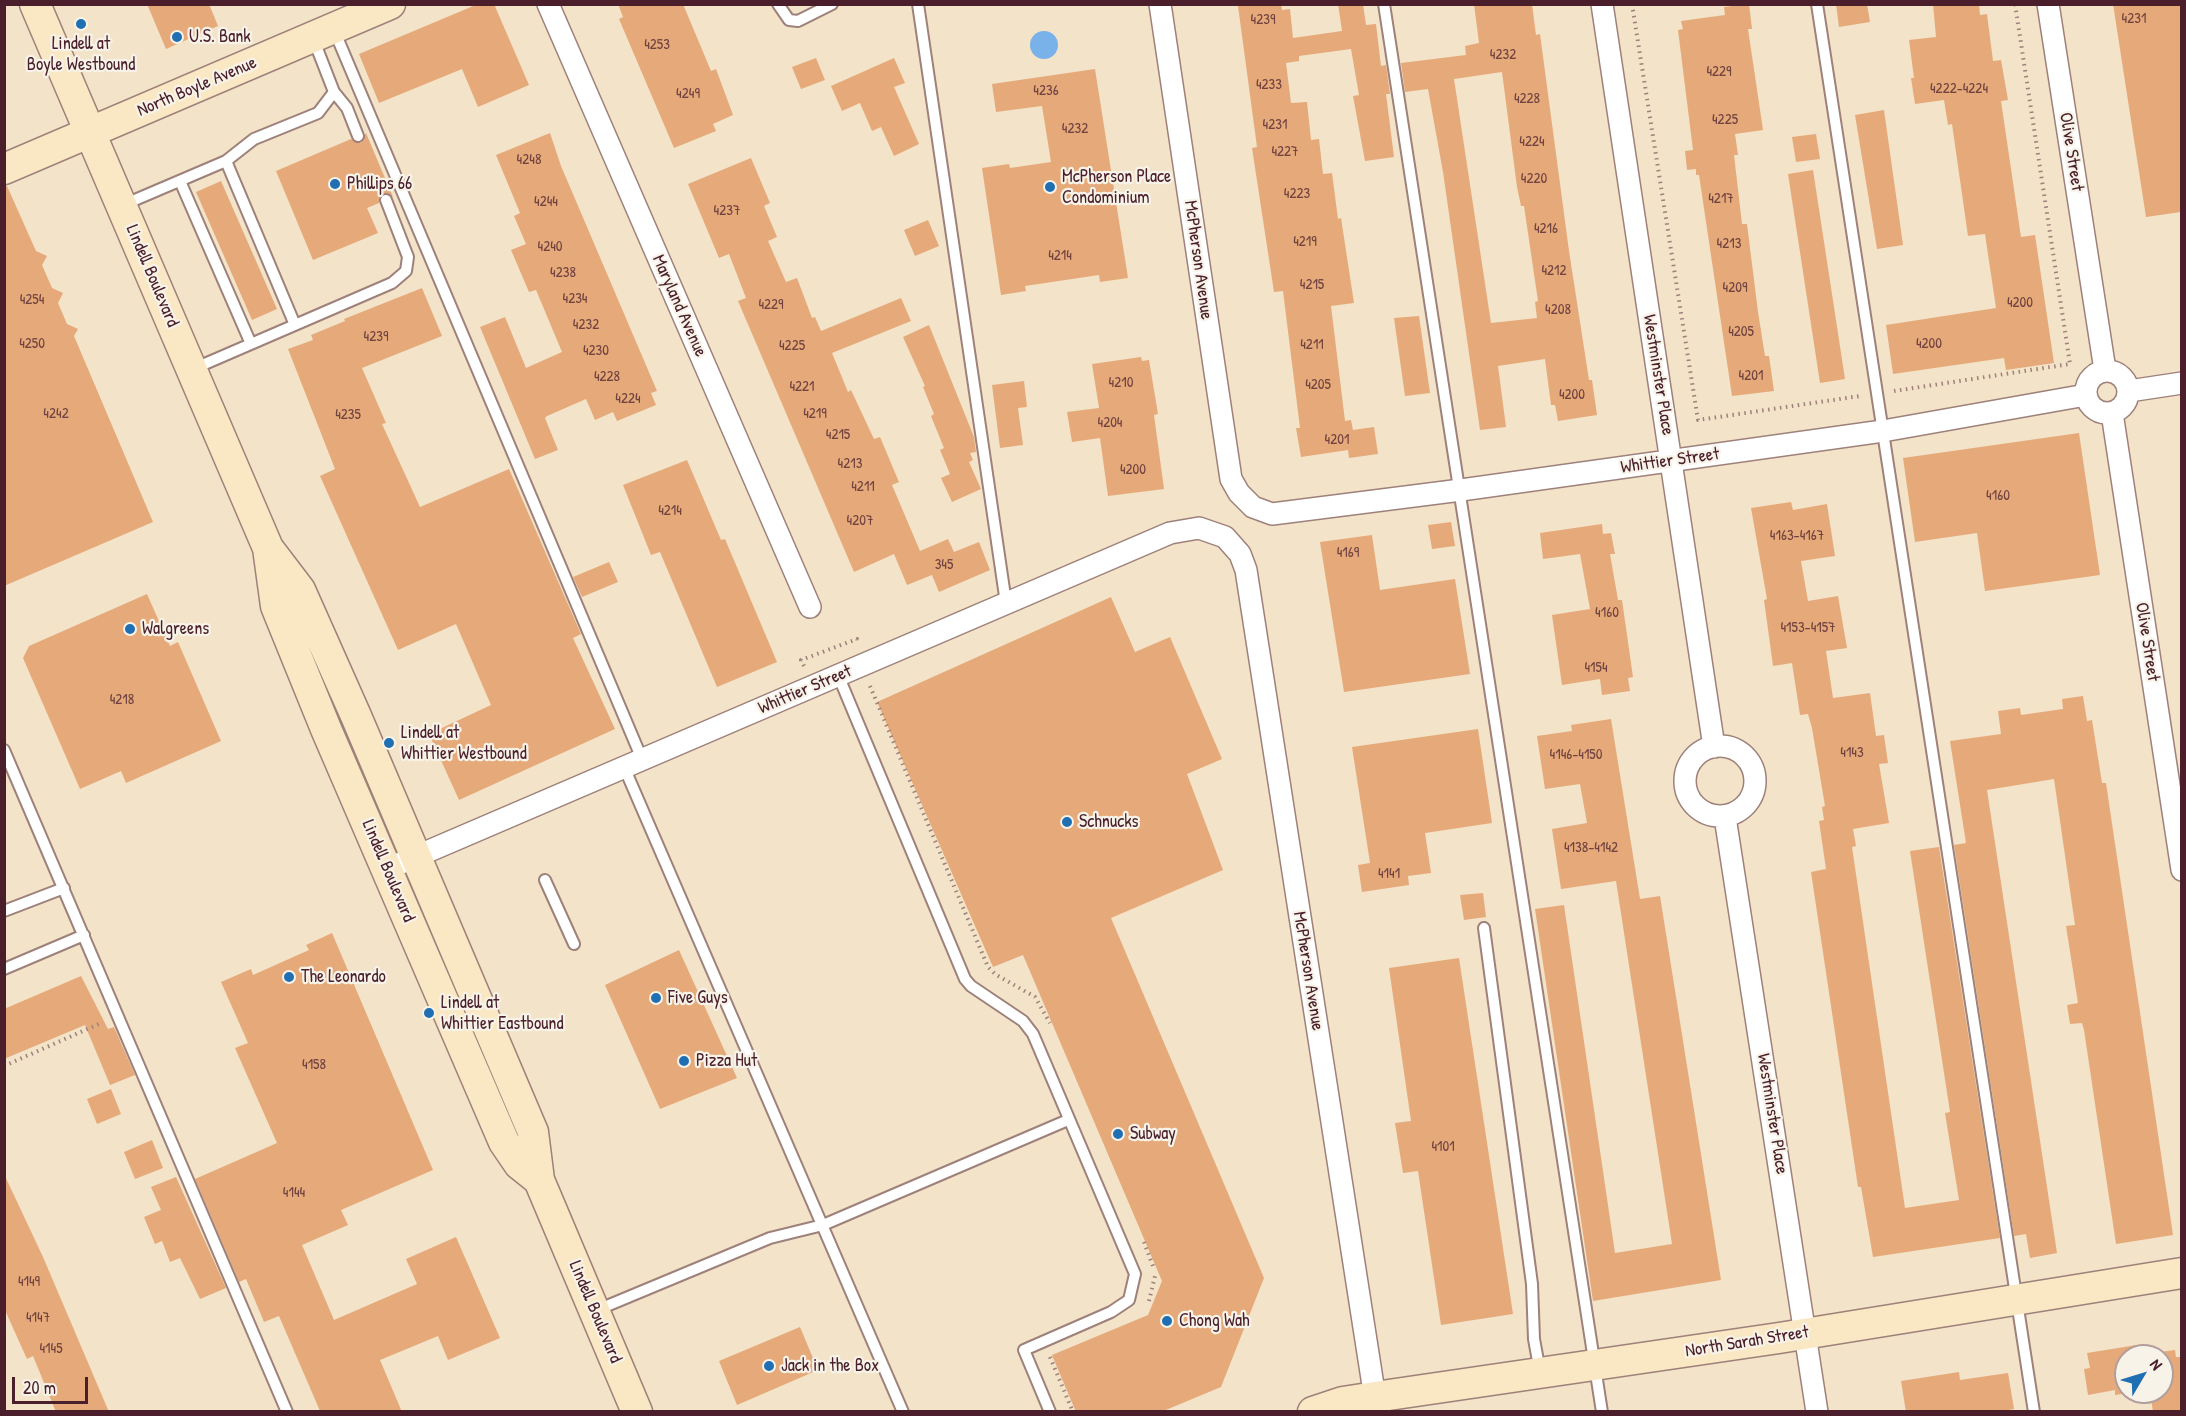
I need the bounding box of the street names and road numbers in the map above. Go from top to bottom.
street label: North Boyle Avenue [134,52,260,122]
street label: Olive Street [2054,111,2088,193]
street label: McPherson Avenue [1179,199,1217,321]
street label: Lindell Boulevard [121,222,183,330]
street label: Maryland Avenue [647,252,711,360]
street label: Westminster Place [1638,313,1678,437]
street label: Whittier Street [1619,443,1721,479]
street label: Olive Street [2130,601,2164,683]
street label: Whittier Street [755,661,855,719]
street label: Lindell Boulevard [357,817,419,925]
street label: McPherson Avenue [1288,910,1328,1032]
street label: Westminster Place [1752,1052,1792,1176]
street label: Lindell Boulevard [564,1258,626,1366]
street label: North Sarah Street [1684,1322,1810,1362]

